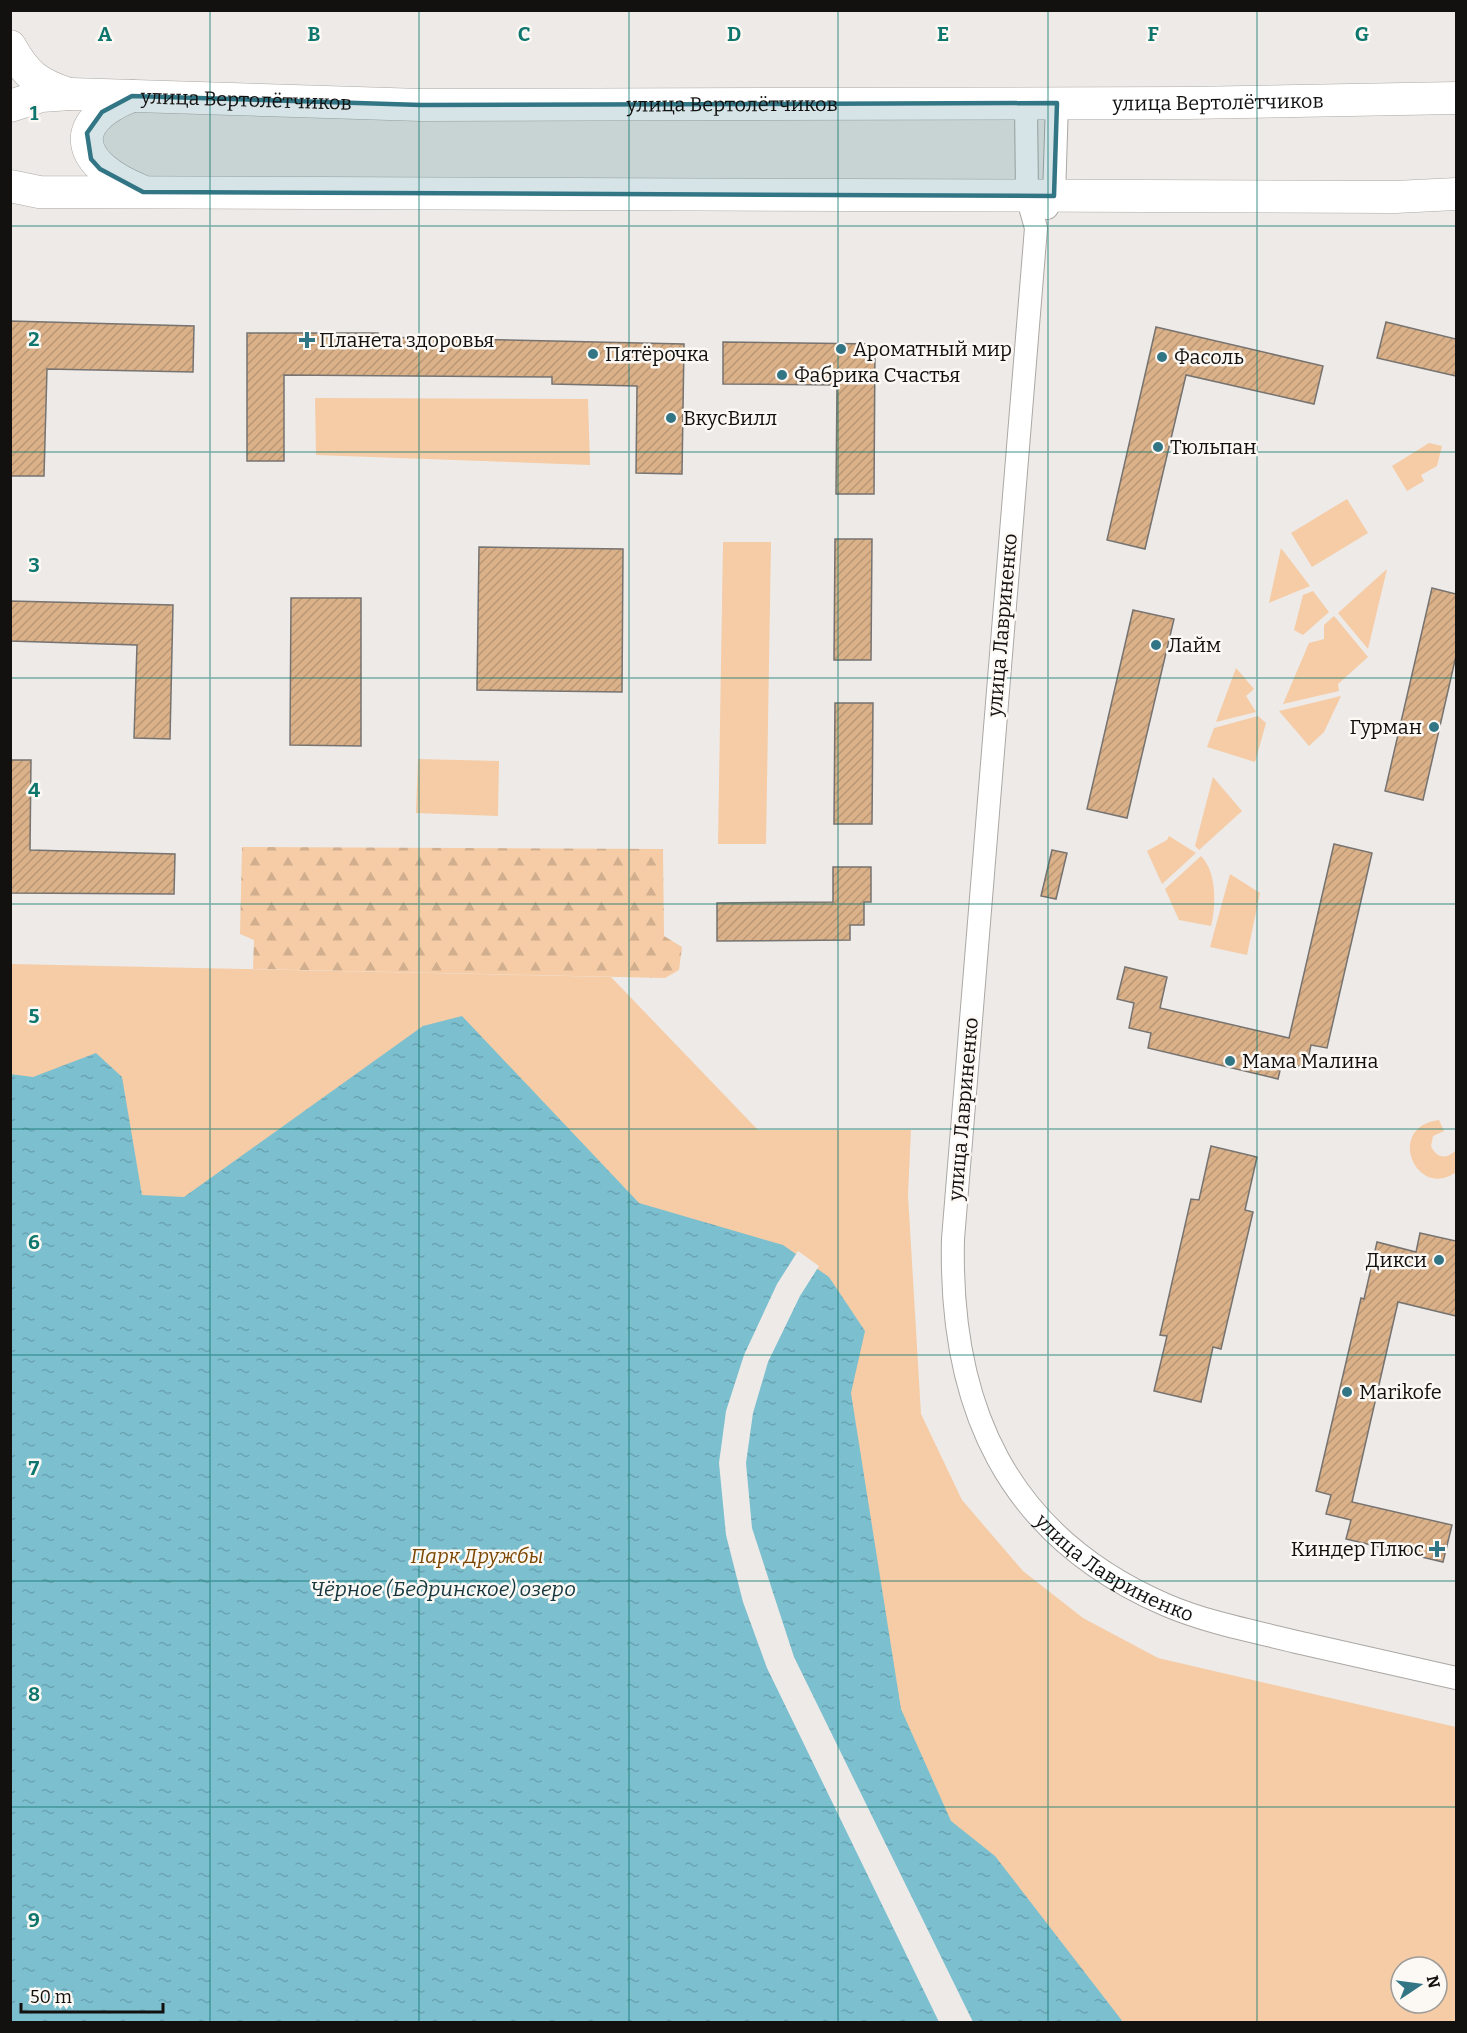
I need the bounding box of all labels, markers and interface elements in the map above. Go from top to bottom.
text: A [98,22,113,46]
text: B [308,22,321,46]
text: C [518,22,530,46]
text: D [727,22,741,46]
text: E [937,22,949,46]
text: F [1147,22,1159,46]
text: G [1355,22,1369,46]
street label: улица Вертолётчиков [139,84,352,115]
street label: улица Вертолётчиков [1112,88,1324,115]
street label: улица Вертолётчиков [626,92,838,116]
text: 1 [30,101,39,125]
text: 2 [28,327,40,351]
place label: Планета здоровья [319,328,494,352]
marker: Планета здоровья [300,333,314,347]
place label: Ароматный мир [853,337,1012,361]
place label: Пятёрочка [605,342,709,366]
marker: Ароматный мир [834,342,848,356]
place label: Фасоль [1174,345,1244,369]
marker: Пятёрочка [586,347,600,361]
marker: Фасоль [1155,350,1169,364]
place label: Фабрика Счастья [794,363,960,387]
marker: Фабрика Счастья [775,368,789,382]
place label: ВкусВилл [683,406,777,430]
marker: ВкусВилл [664,411,678,425]
place label: Тюльпан [1170,435,1257,459]
marker: Тюльпан [1151,440,1165,454]
street label: улица Лавриненко [982,532,1022,719]
text: 3 [28,553,40,577]
place label: Лайм [1168,633,1221,657]
marker: Лайм [1149,638,1163,652]
place label: Гурман [1350,715,1422,739]
marker: Гурман [1427,720,1441,734]
text: 4 [28,778,40,802]
text: 5 [29,1004,40,1028]
street label: улица Лавриненко [943,1016,983,1203]
place label: Мама Малина [1242,1049,1379,1073]
marker: Мама Малина [1223,1054,1237,1068]
text: 6 [28,1230,40,1254]
place label: Дикси [1366,1248,1427,1272]
marker: Дикси [1432,1253,1446,1267]
place label: Marikofe [1359,1380,1442,1404]
marker: Marikofe [1340,1385,1354,1399]
text: 7 [29,1456,40,1480]
street label: улица Лавриненко [1030,1508,1197,1626]
place label: Киндер Плюс [1291,1537,1424,1561]
marker: Киндер Плюс [1428,1540,1446,1558]
park label: Парк Дружбы [411,1544,543,1568]
water label: Чёрное (Бедринское) озеро [310,1576,576,1602]
text: 8 [28,1682,40,1706]
text: 9 [28,1908,40,1932]
north arrow [1389,1955,1449,2015]
text: N [1422,1974,1444,1990]
scale bar [21,1976,164,2014]
text: 50 m [30,1986,72,2008]

